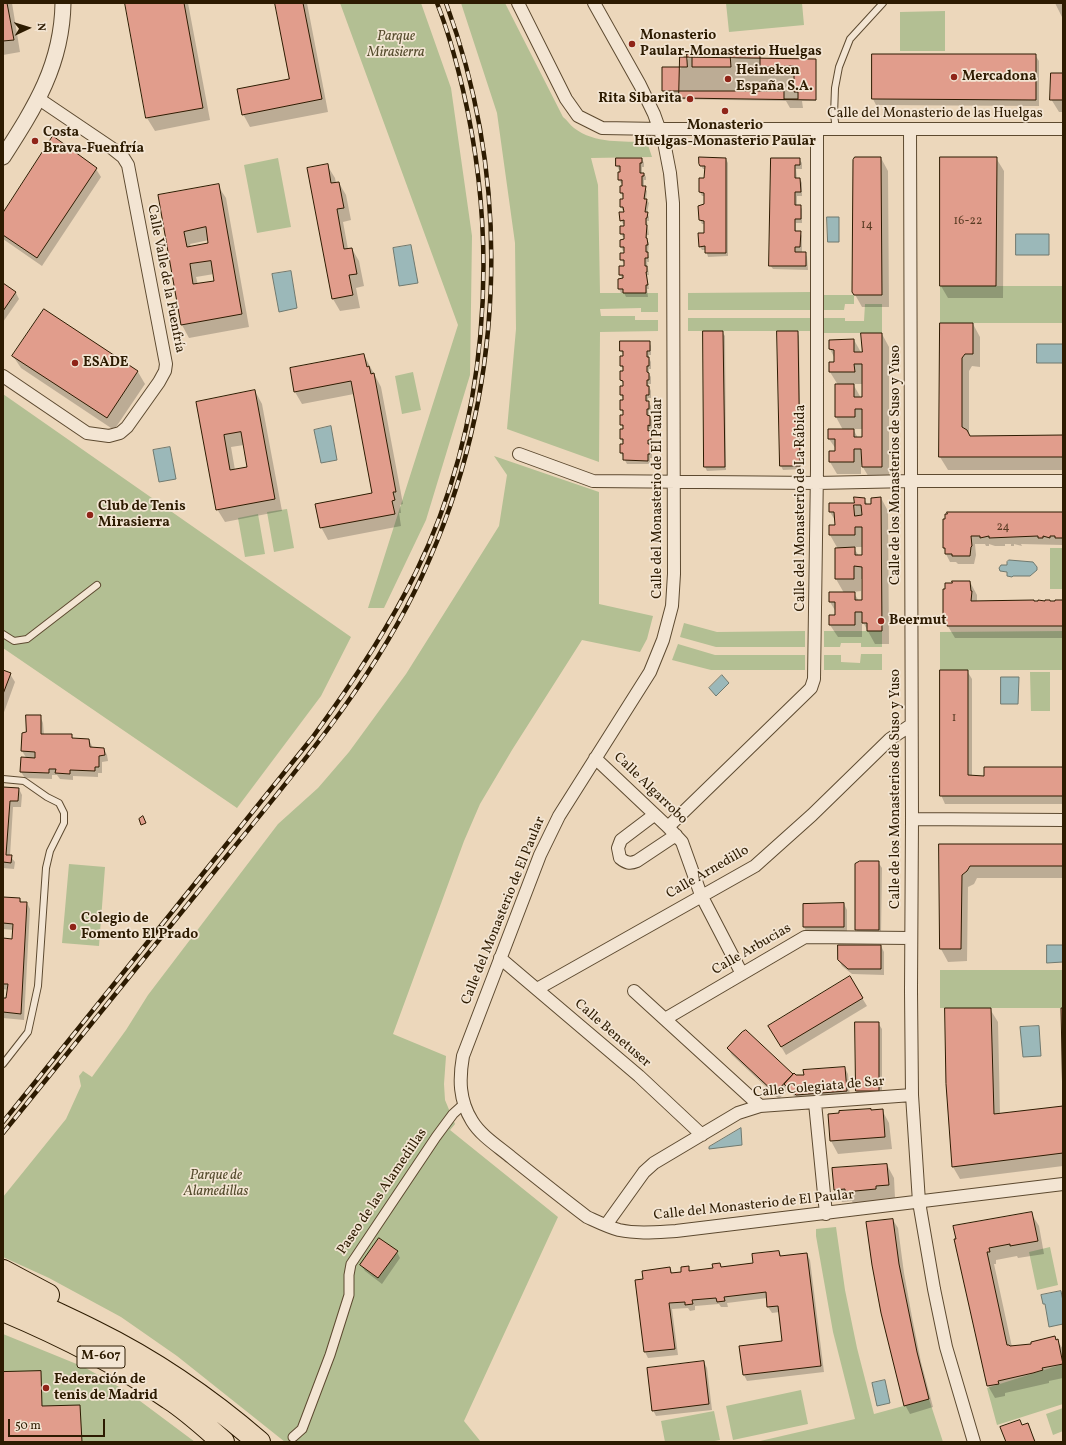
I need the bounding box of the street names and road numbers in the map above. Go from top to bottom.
street label: Calle del Monasterio de las Huelgas [827,106,1043,122]
street label: Calle Valle de la Fuenfría [142,204,188,354]
street label: Calle de los Monasterios de Suso y Yuso [888,345,904,585]
street label: Calle del Monasterio de El Paular [650,397,666,599]
street label: Calle del Monasterio de La Rábida [793,405,809,611]
street label: Calle de los Monasterios de Suso y Yuso [888,669,904,909]
street label: Calle Algarrobo [610,750,690,828]
street label: Calle del Monasterio de El Paular [458,814,550,1008]
street label: Calle Arnedillo [664,843,752,903]
street label: Calle Arbucias [709,921,795,979]
street label: Calle Benetuser [570,996,654,1072]
street label: Calle Colegiata de Sar [753,1074,885,1102]
street label: Paseo de las Alamedillas [334,1126,432,1258]
street label: Calle del Monasterio de El Paular [653,1187,855,1225]
road number: M-607 [77,1346,125,1368]

